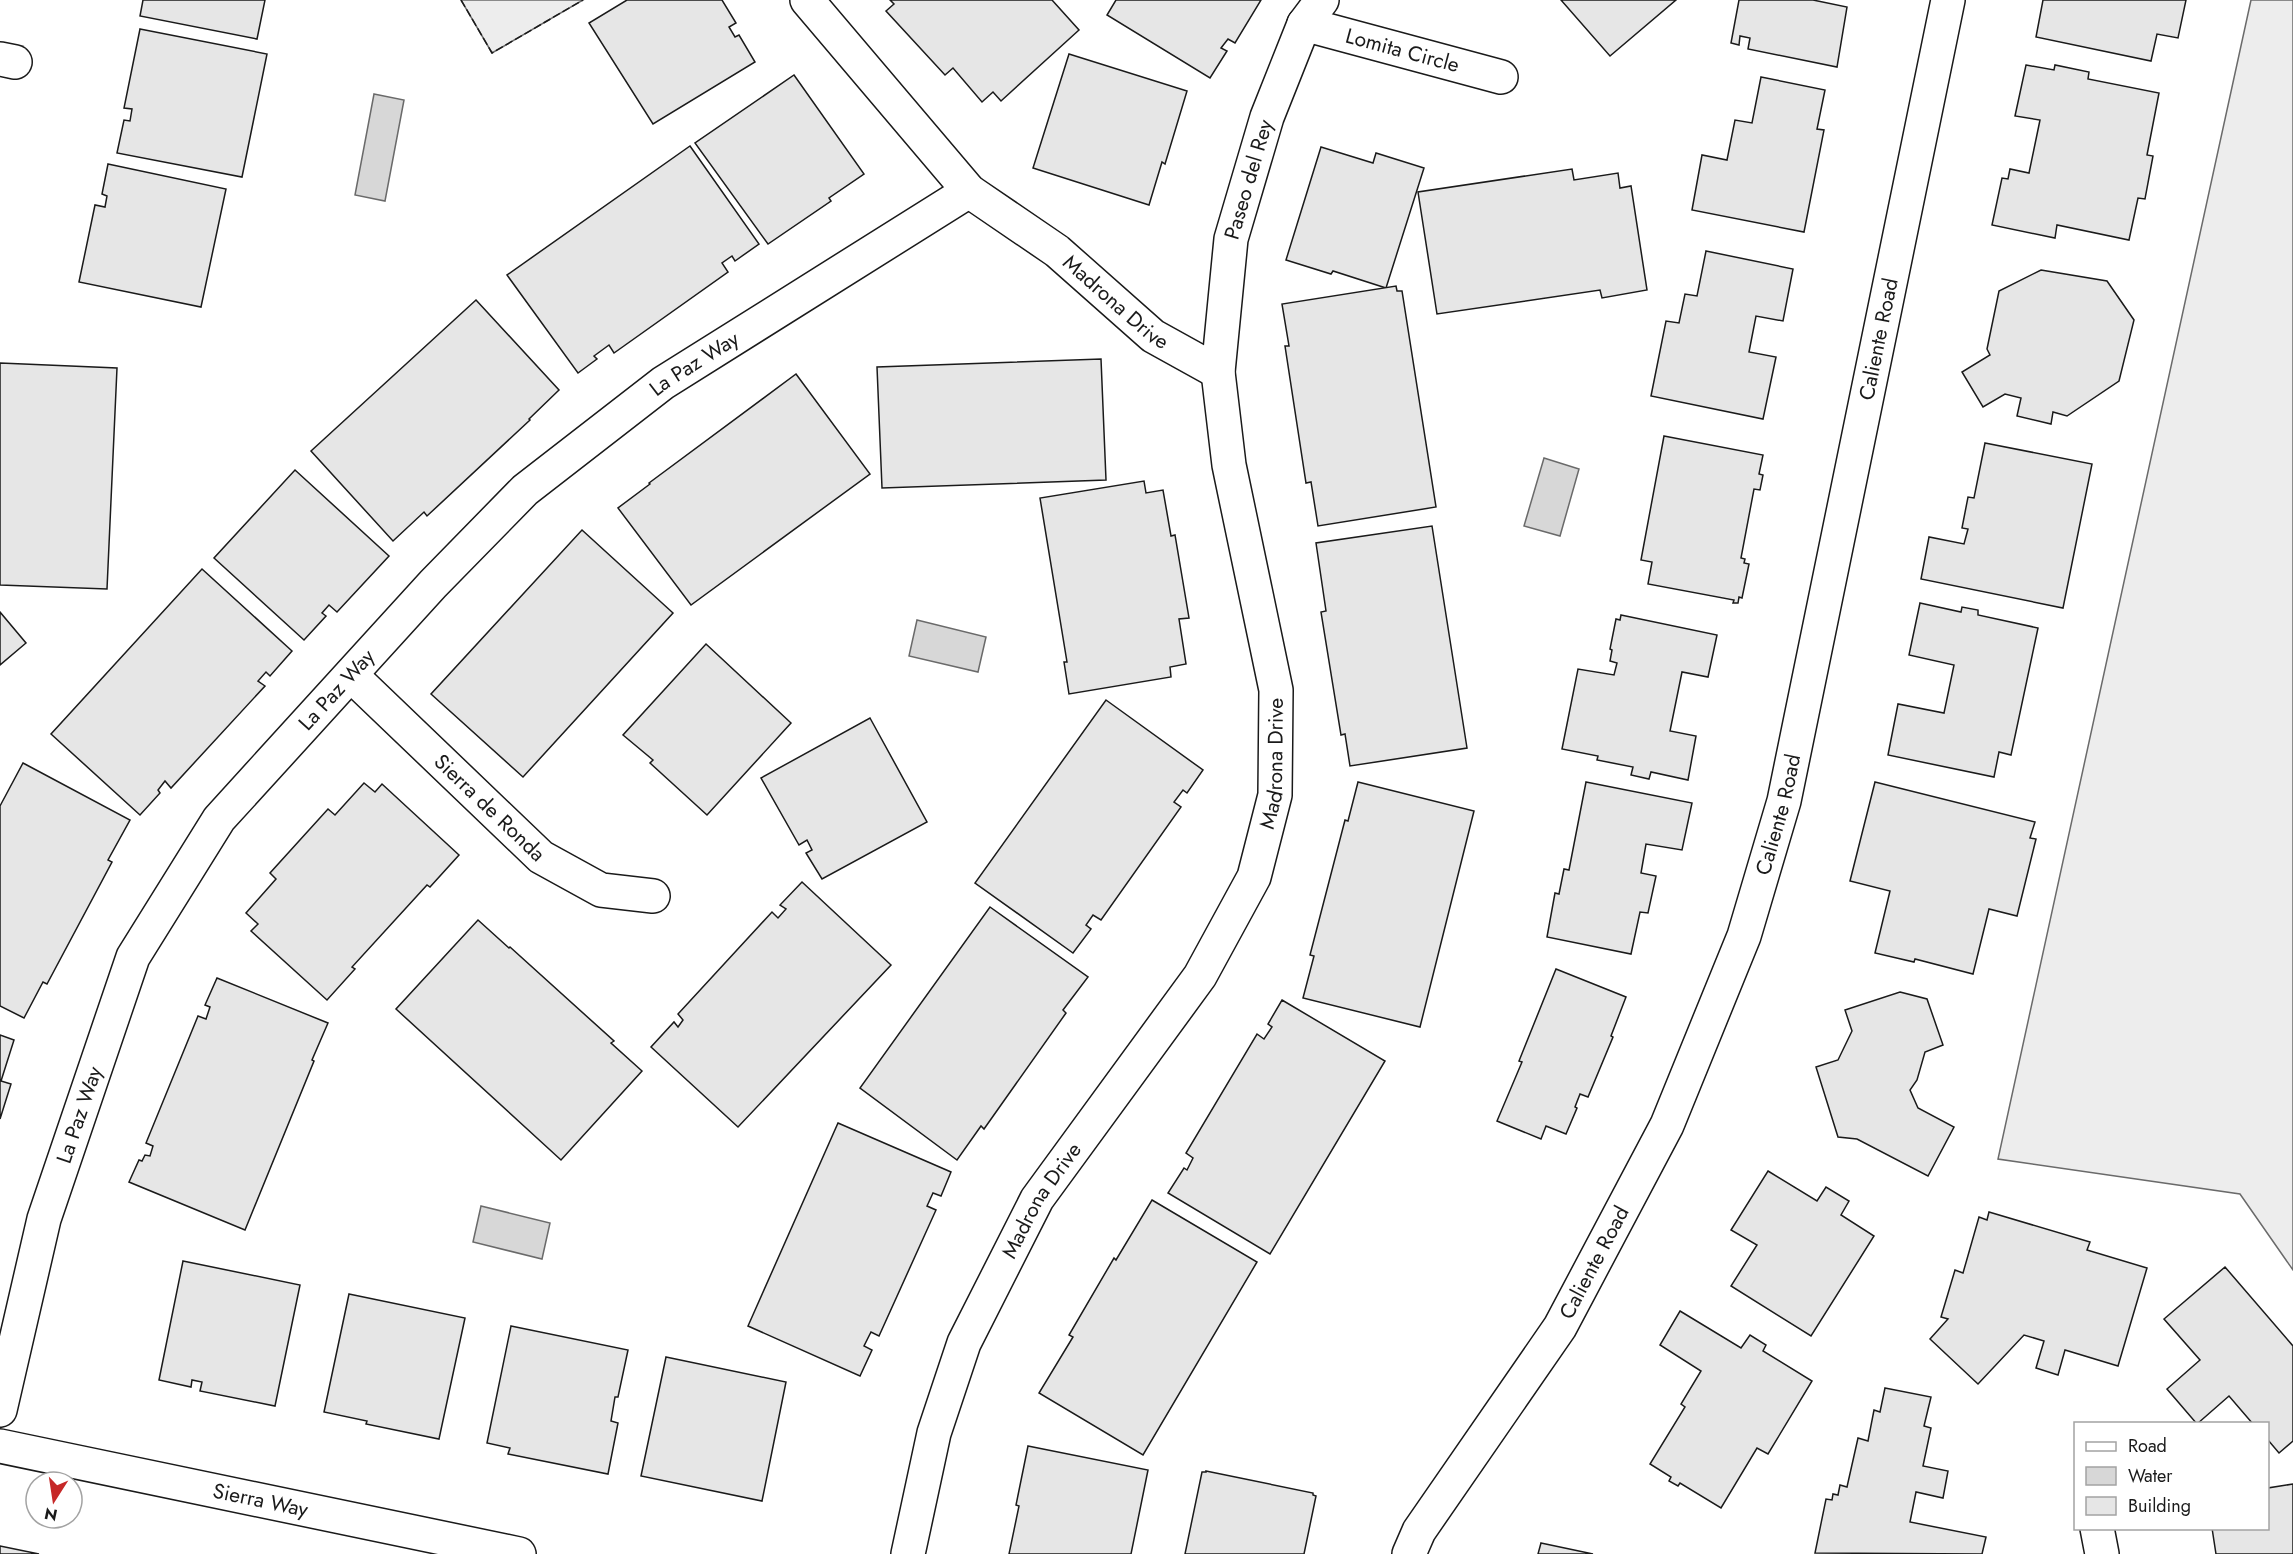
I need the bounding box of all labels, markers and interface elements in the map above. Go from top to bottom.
street label: Lomita Circle [1342,21,1463,80]
street label: Paseo del Rey [1217,115,1281,243]
street label: Madrona Drive [1056,248,1174,357]
street label: Caliente Road [1851,275,1906,403]
street label: La Paz Way [643,324,745,403]
street label: La Paz Way [292,642,382,737]
street label: Madrona Drive [1252,698,1291,832]
street label: Sierra de Ronda [427,747,552,868]
street label: Caliente Road [1748,751,1808,879]
street label: La Paz Way [49,1062,110,1167]
street label: Madrona Drive [994,1136,1089,1264]
street label: Caliente Road [1552,1201,1636,1324]
legend [2074,1422,2269,1530]
text: Road [2128,1433,2167,1459]
text: Water [2128,1463,2173,1489]
north arrow [24,1470,84,1530]
street label: Sierra Way [210,1476,311,1525]
text: Building [2128,1493,2191,1519]
text: N [42,1502,60,1527]

